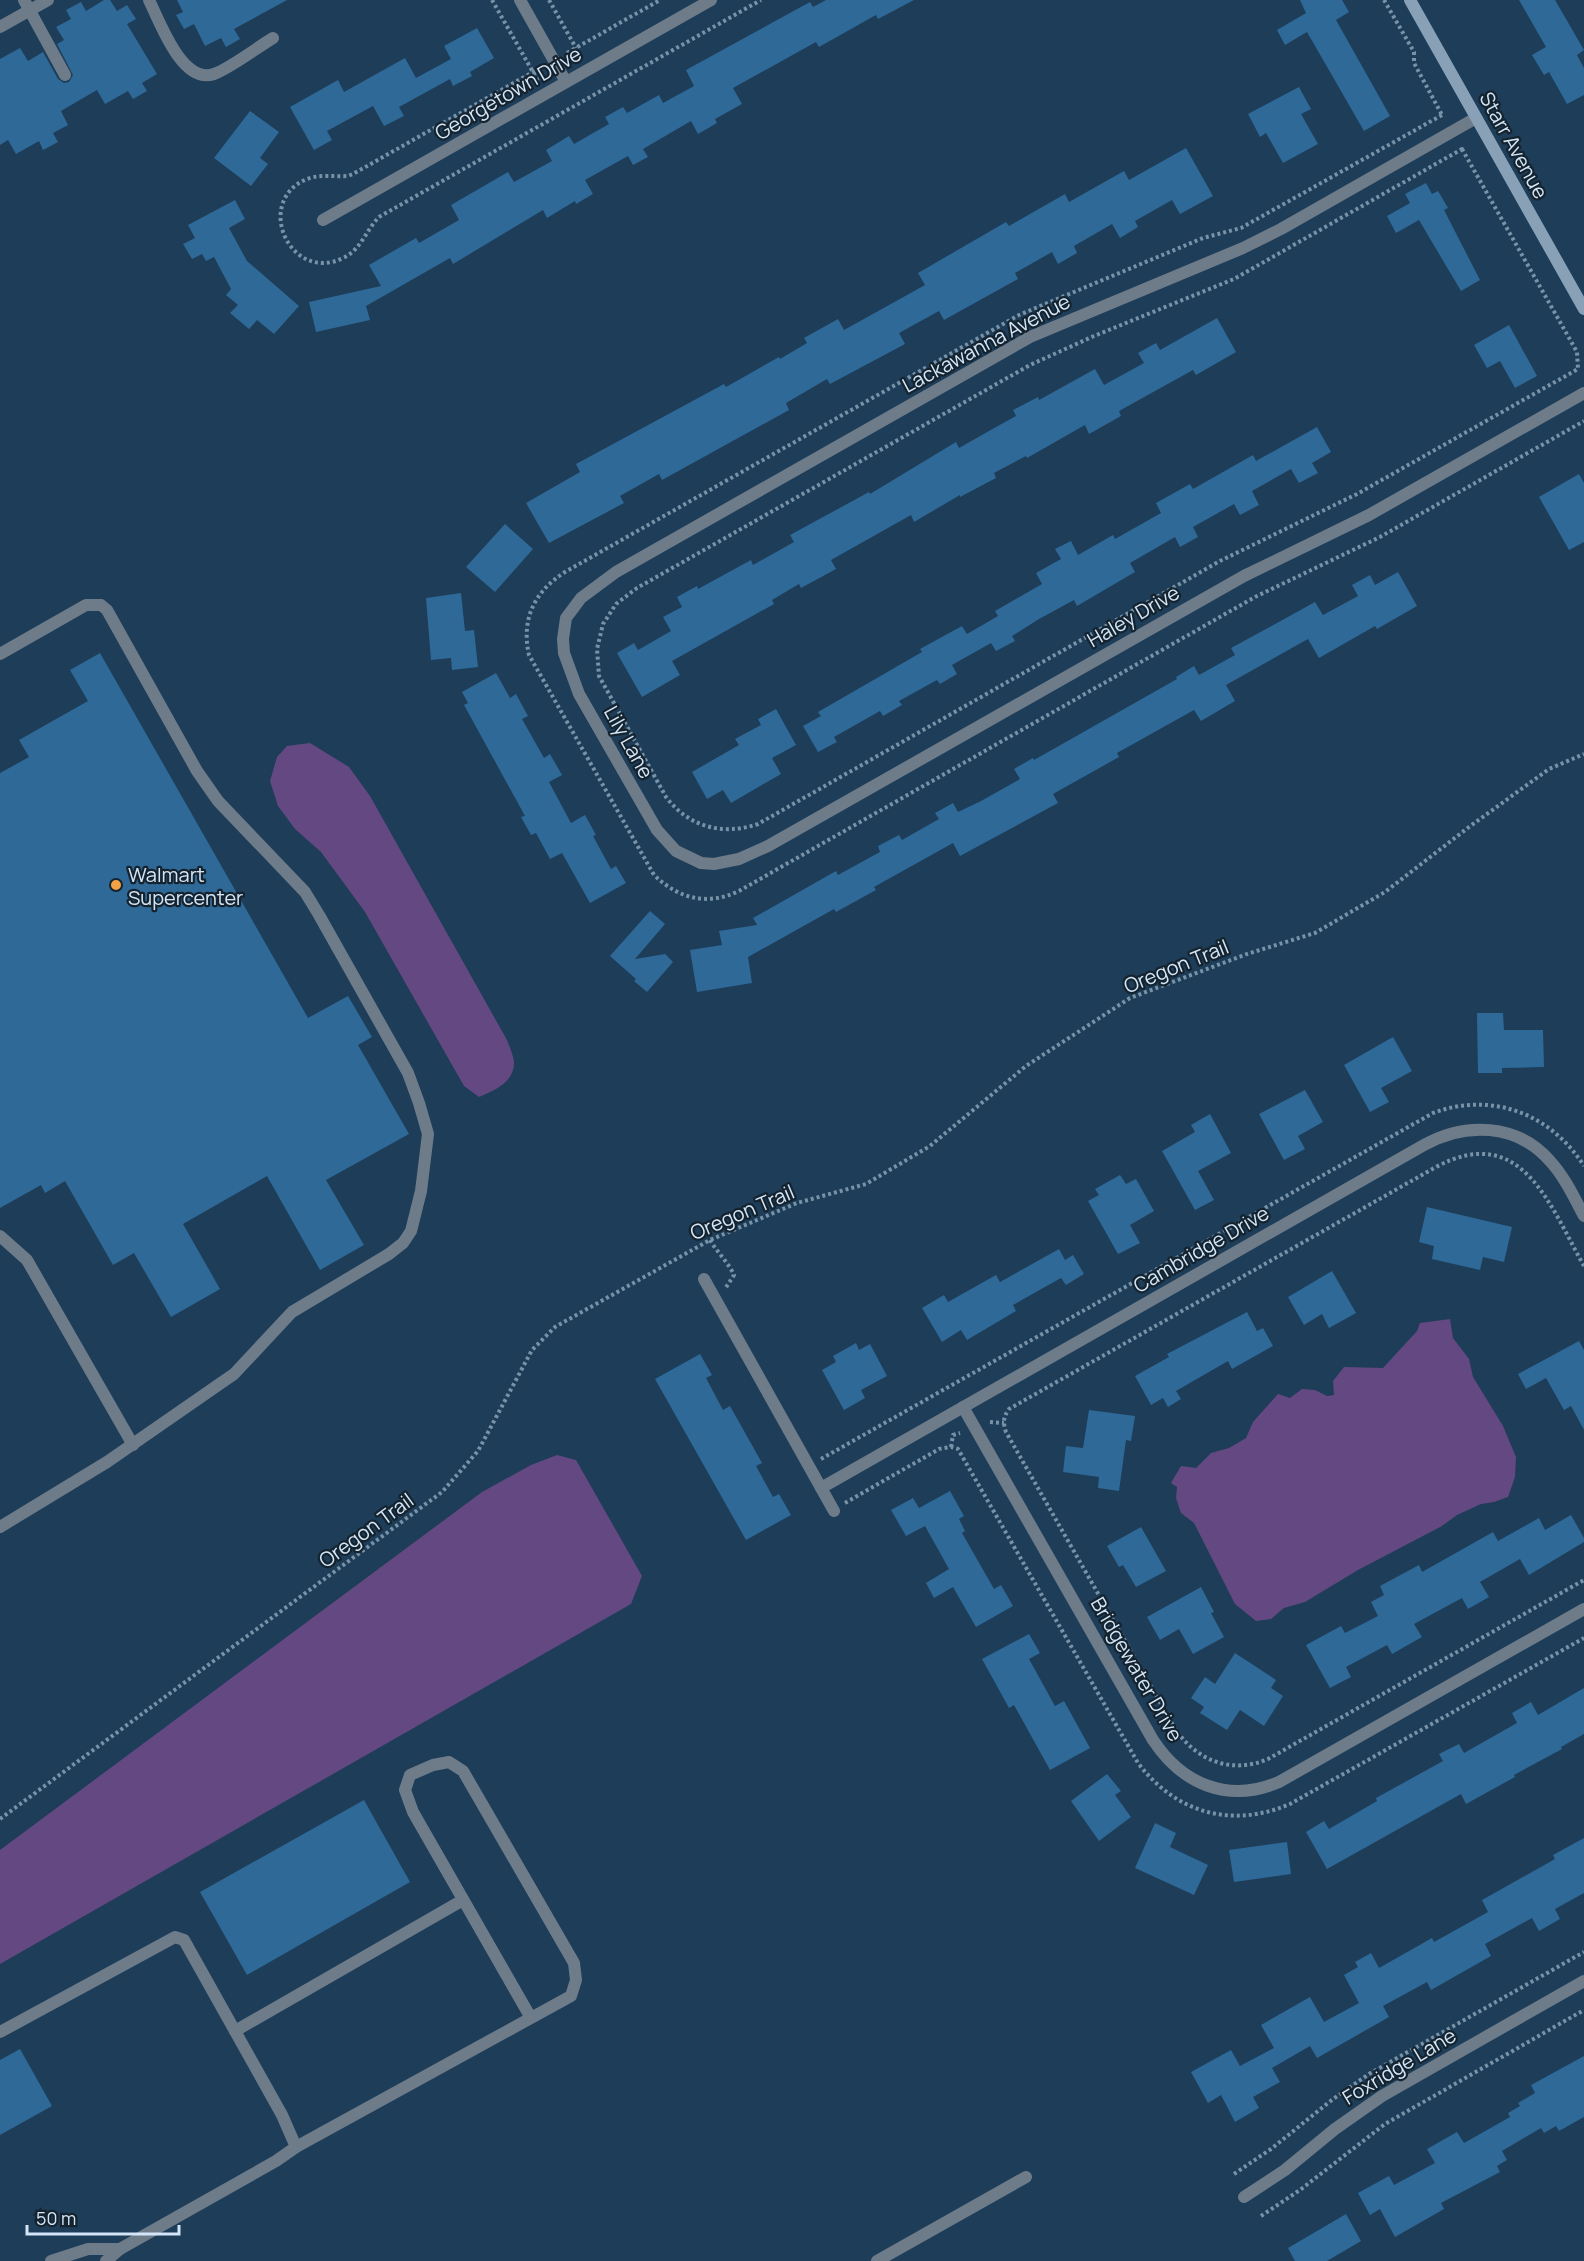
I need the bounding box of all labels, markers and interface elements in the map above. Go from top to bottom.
street label: Georgetown Drive [430,40,586,146]
street label: Starr Avenue [1474,87,1554,203]
street label: Lackawanna Avenue [897,287,1075,399]
street label: Haley Drive [1082,579,1184,653]
street label: Lily Lane [598,701,660,783]
place label: Walmart Supercenter [128,861,243,911]
marker: Walmart Supercenter [109,878,123,892]
street label: Oregon Trail [1120,933,1232,999]
street label: Oregon Trail [686,1178,798,1246]
street label: Cambridge Drive [1128,1199,1274,1299]
street label: Oregon Trail [313,1486,419,1574]
street label: Bridgewater Drive [1085,1592,1189,1746]
street label: Foxridge Lane [1337,2021,1461,2111]
scale bar [27,2198,178,2236]
text: 50 m [36,2206,76,2230]

